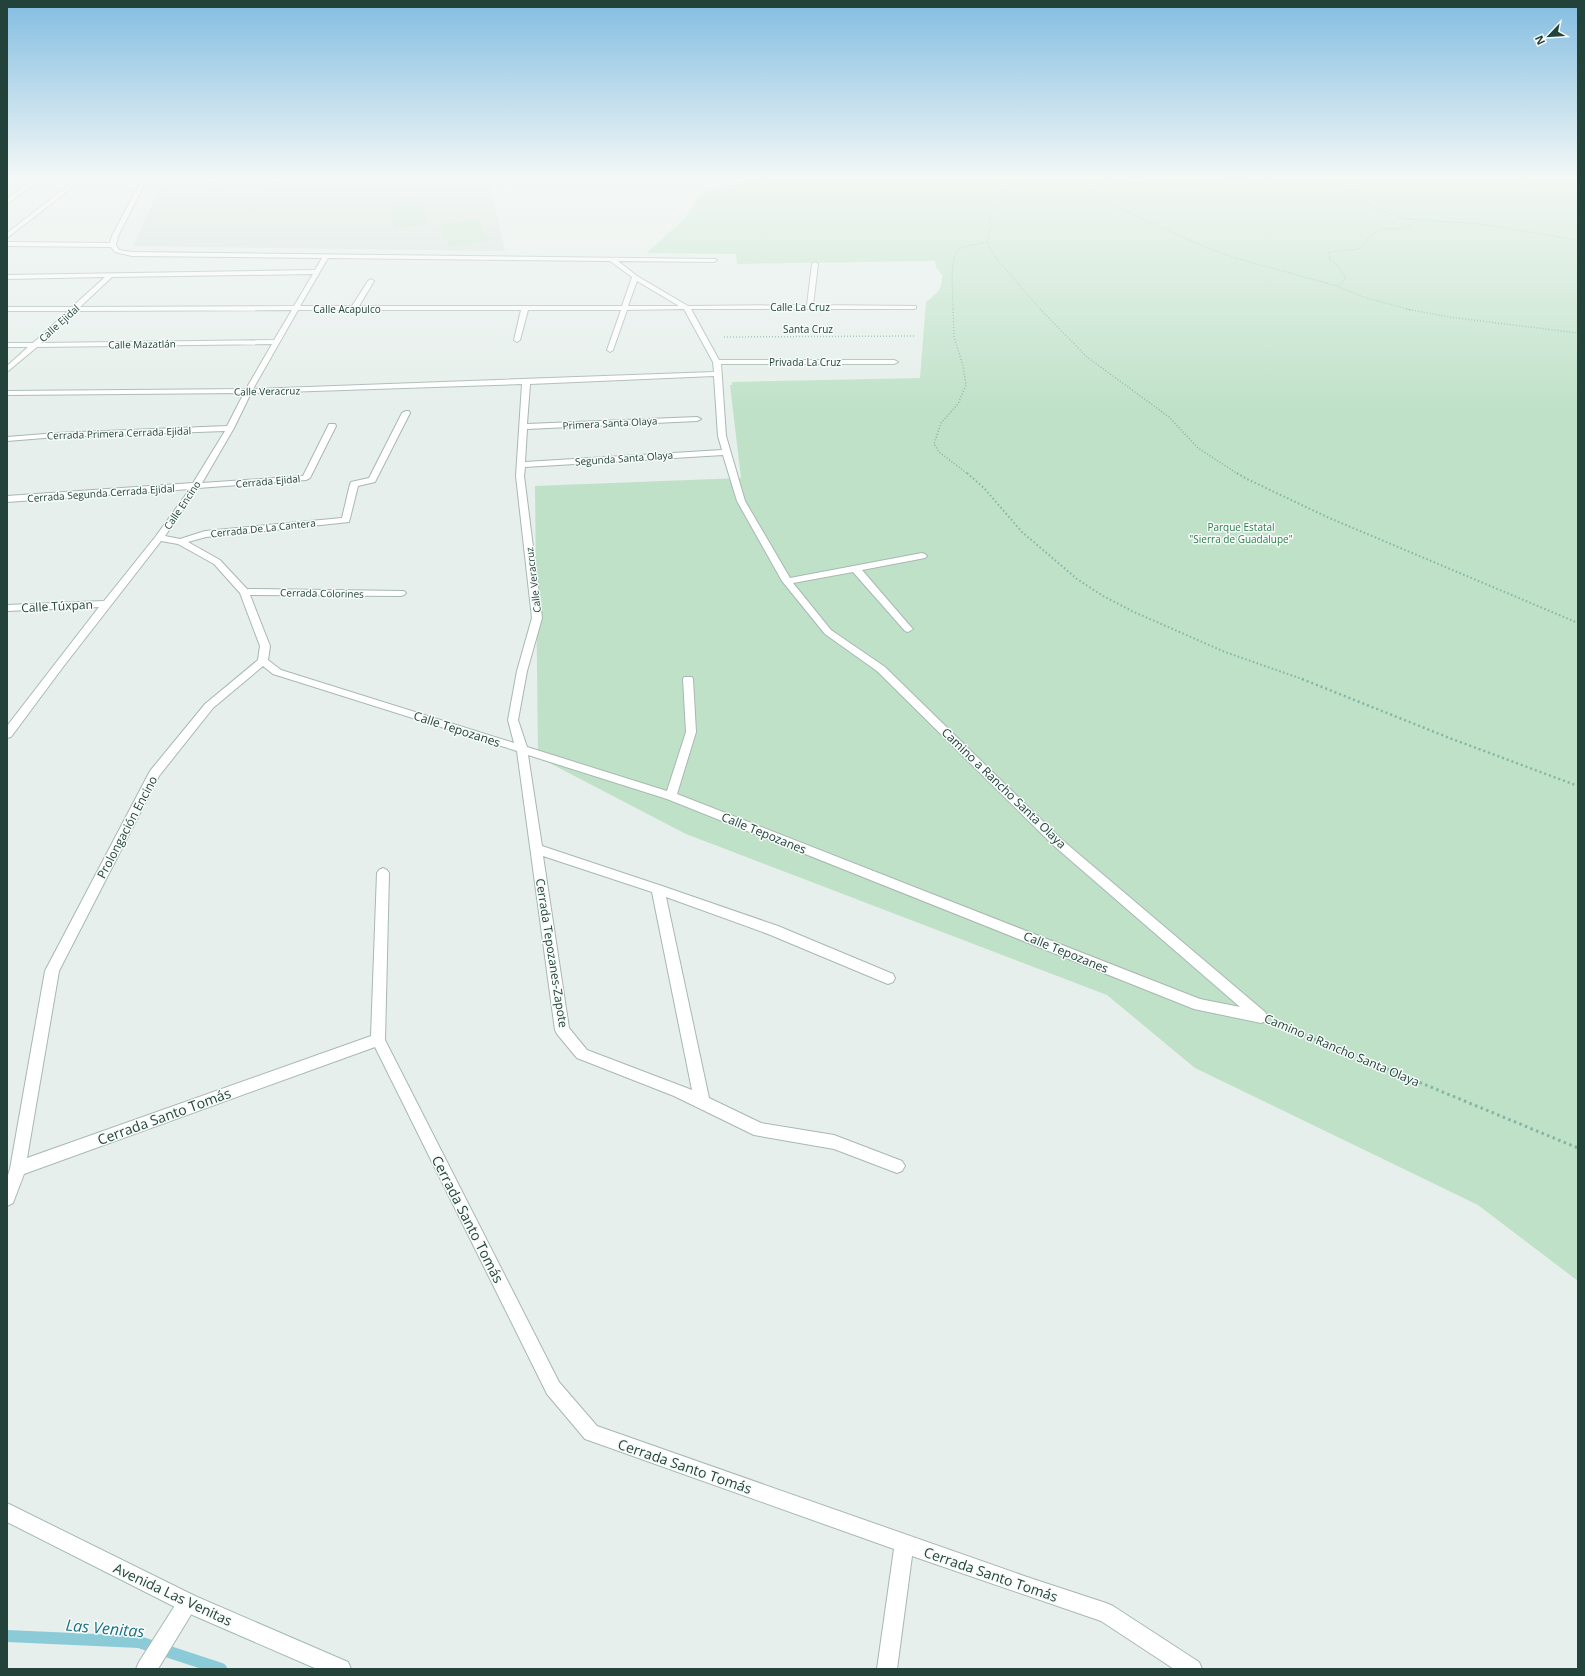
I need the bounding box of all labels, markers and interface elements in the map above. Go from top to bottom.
north arrow [1529,16,1569,56]
text: N [1531,33,1548,48]
street label: Calle La Cruz [770,300,830,314]
street label: Calle Ejidal [36,301,82,345]
street label: Calle Acapulco [313,302,381,316]
street label: Santa Cruz [783,322,833,336]
street label: Calle Mazatlán [108,336,176,352]
street label: Privada La Cruz [769,355,841,369]
street label: Calle Veracruz [234,383,300,399]
street label: Primera Santa Olaya [562,414,658,432]
street label: Cerrada Primera Cerrada Ejidal [47,423,191,443]
street label: Segunda Santa Olaya [574,448,674,468]
street label: Cerrada Ejidal [235,471,301,491]
street label: Calle Encino [160,478,204,532]
street label: Cerrada Segunda Cerrada Ejidal [27,481,175,505]
street label: Cerrada De La Cantera [210,516,316,540]
park label: Parque Estatal "Sierra de Guadalupe" [1189,520,1293,546]
street label: Calle Veracruz [522,546,544,614]
street label: Cerrada Colorines [280,585,364,601]
street label: Calle Túxpan [21,596,93,616]
street label: Calle Tepozanes [411,707,503,751]
street label: Camino a Rancho Santa Olaya [938,724,1070,852]
street label: Prolongación Encino [93,773,161,881]
street label: Calle Tepozanes [719,808,809,858]
street label: Cerrada Tepozanes-Zapote [532,877,572,1029]
street label: Calle Tepozanes [1021,927,1111,977]
street label: Camino a Rancho Santa Olaya [1262,1010,1422,1090]
street label: Cerrada Santo Tomás [95,1083,234,1149]
street label: Cerrada Santo Tomás [428,1152,509,1286]
street label: Cerrada Santo Tomás [615,1434,755,1498]
street label: Cerrada Santo Tomás [921,1542,1061,1606]
street label: Avenida Las Venitas [111,1558,236,1630]
water label: Las Venitas [65,1614,145,1642]

